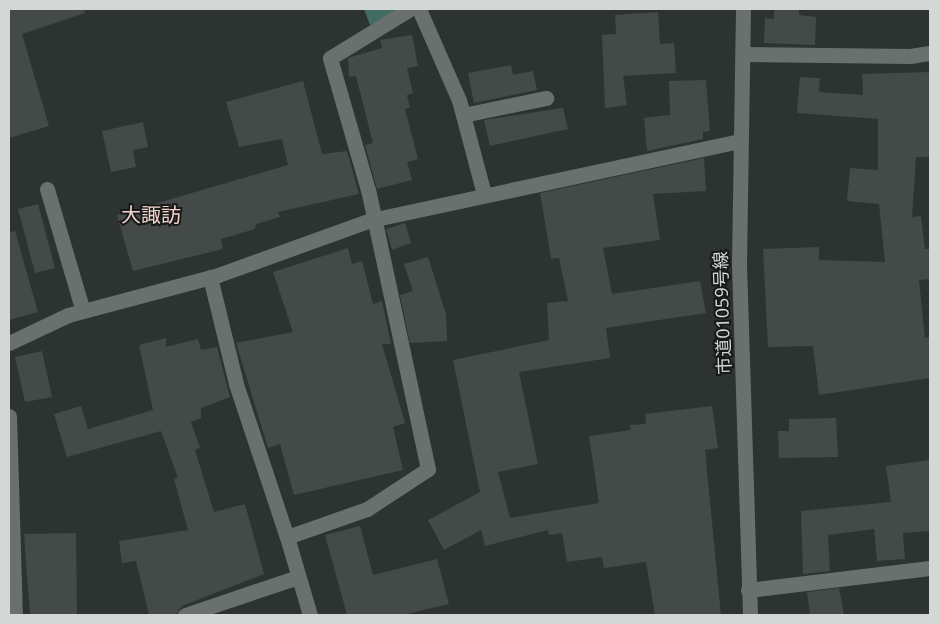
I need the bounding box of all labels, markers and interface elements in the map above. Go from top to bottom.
district label: 大諏訪 [121,202,181,226]
street label: 市道01059号線 [709,251,735,375]

